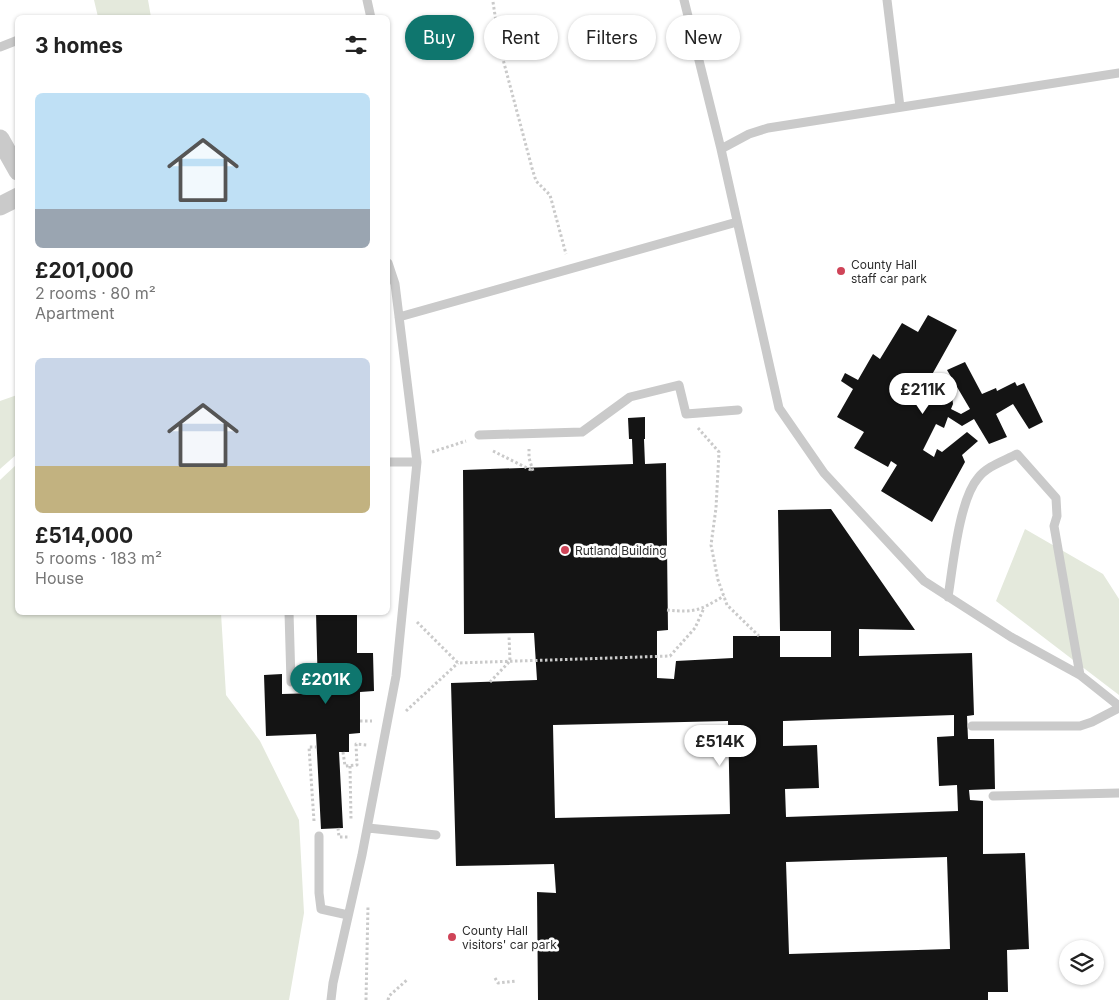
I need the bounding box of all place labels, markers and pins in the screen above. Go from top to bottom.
place label: County Hall staff car park [851,257,927,286]
marker: County Hall staff car park [835,265,847,277]
pin: £211K [888,372,958,415]
place label: Rutland Building [575,543,667,558]
marker: Rutland Building [559,544,571,556]
pin: £201K [291,662,361,705]
pin: £514K [685,724,755,767]
place label: County Hall visitors' car park [462,923,557,952]
marker: County Hall visitors' car park [446,931,458,943]

